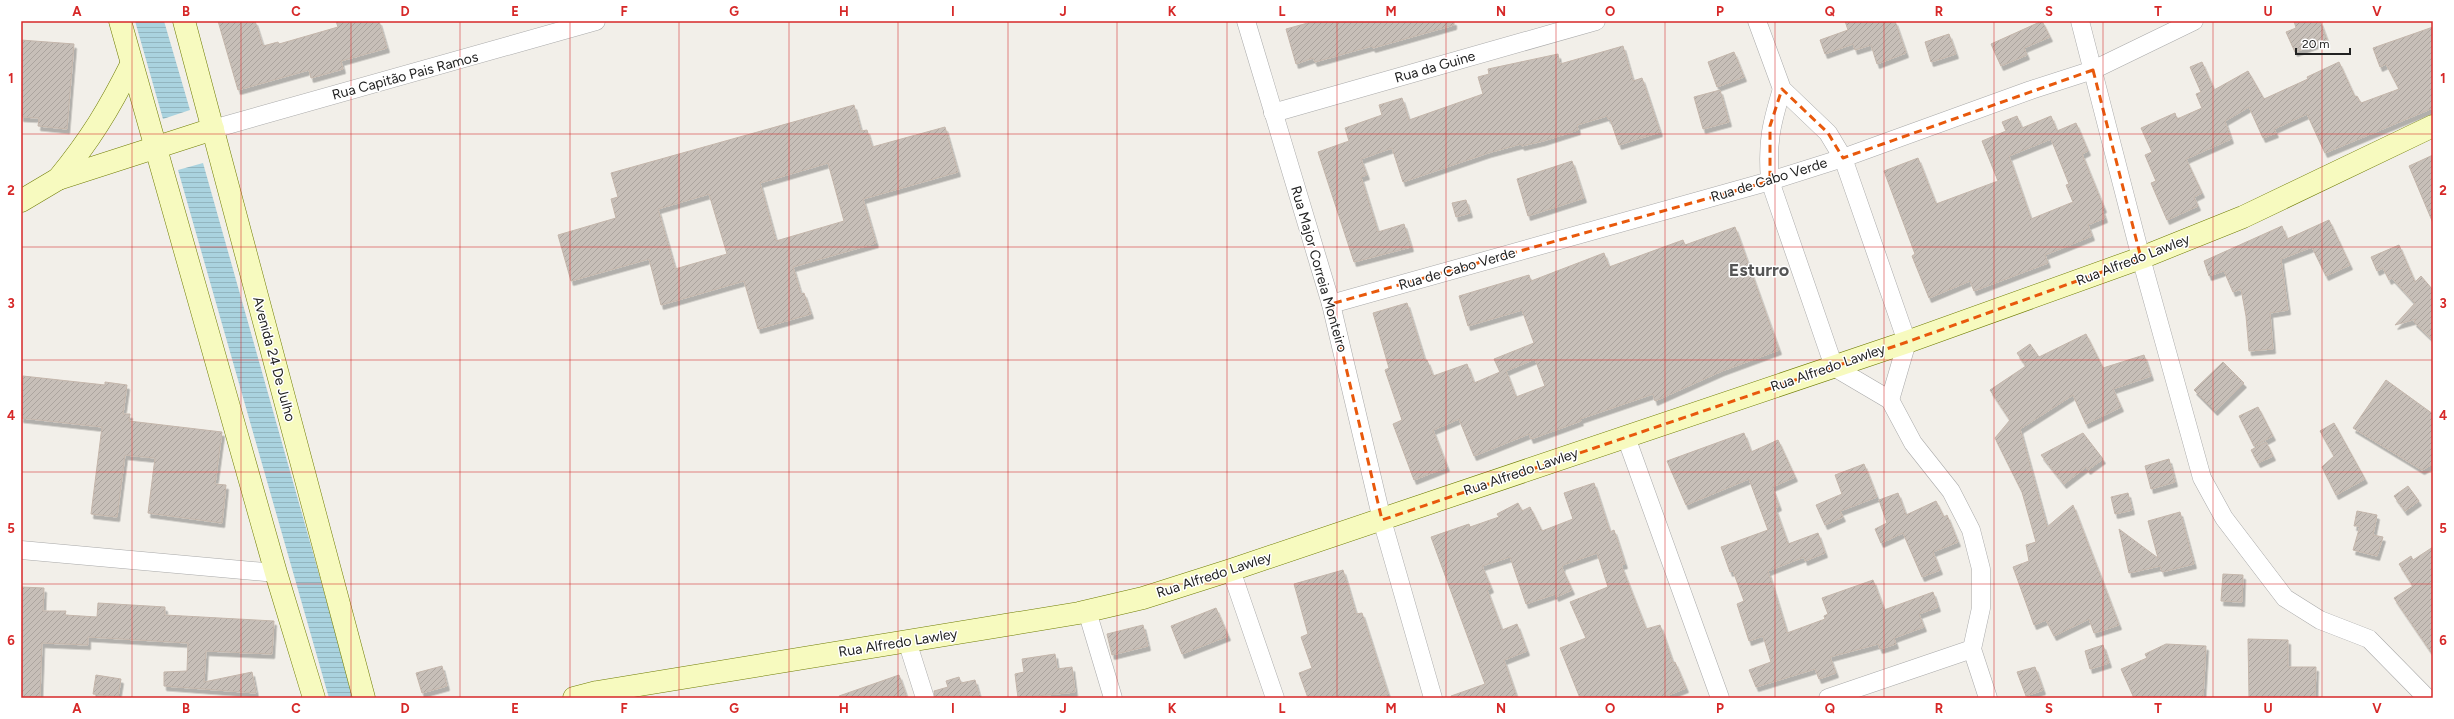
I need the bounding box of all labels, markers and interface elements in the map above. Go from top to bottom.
text: A [72,4,82,19]
text: B [182,4,190,19]
text: C [291,4,301,19]
text: D [400,4,410,19]
text: E [511,4,519,19]
text: F [620,4,628,19]
text: G [729,4,739,19]
text: H [839,4,849,19]
text: I [951,4,955,19]
text: J [1059,4,1067,19]
text: K [1168,4,1177,19]
text: L [1279,4,1286,19]
text: M [1385,4,1397,19]
text: N [1496,4,1506,19]
text: O [1605,4,1615,19]
text: P [1716,4,1724,19]
text: Q [1825,4,1835,19]
text: R [1935,4,1944,19]
text: S [2045,4,2053,19]
text: T [2154,4,2162,19]
text: U [2263,4,2273,19]
text: V [2372,4,2382,19]
scale bar [2296,30,2350,56]
text: 20 m [2302,37,2330,51]
street label: Rua da Guine [1393,47,1478,87]
street label: Rua Capitão Pais Ramos [330,48,480,104]
text: 1 [8,71,14,86]
text: 1 [2440,71,2446,86]
street label: Rua de Cabo Verde [1709,154,1830,206]
text: 2 [7,183,15,198]
text: 2 [2439,183,2447,198]
street label: Rua Major Correia Monteiro [1287,184,1351,354]
street label: Rua Alfredo Lawley [2074,230,2193,289]
street label: Rua de Cabo Verde [1397,244,1518,294]
district label: Esturro [1729,259,1789,281]
street label: Avenida 24 De Julho [249,295,299,423]
text: 3 [7,296,15,311]
text: 3 [2439,296,2447,311]
street label: Rua Alfredo Lawley [1768,340,1888,396]
text: 4 [7,408,15,423]
text: 4 [2439,408,2447,423]
street label: Rua Alfredo Lawley [1461,444,1581,500]
text: 5 [7,521,15,536]
text: 5 [2439,521,2447,536]
street label: Rua Alfredo Lawley [1154,548,1274,602]
street label: Rua Alfredo Lawley [837,625,959,661]
text: 6 [7,633,15,648]
text: 6 [2439,633,2447,648]
text: A [72,701,82,716]
text: B [182,701,190,716]
text: C [291,701,301,716]
text: D [400,701,410,716]
text: E [511,701,519,716]
text: F [620,701,628,716]
text: G [729,701,739,716]
text: H [839,701,849,716]
text: I [951,701,955,716]
text: J [1059,701,1067,716]
text: K [1168,701,1177,716]
text: L [1279,701,1286,716]
text: M [1385,701,1397,716]
text: N [1496,701,1506,716]
text: O [1605,701,1615,716]
text: P [1716,701,1724,716]
text: Q [1825,701,1835,716]
text: R [1935,701,1944,716]
text: S [2045,701,2053,716]
text: T [2154,701,2162,716]
text: U [2263,701,2273,716]
text: V [2372,701,2382,716]

